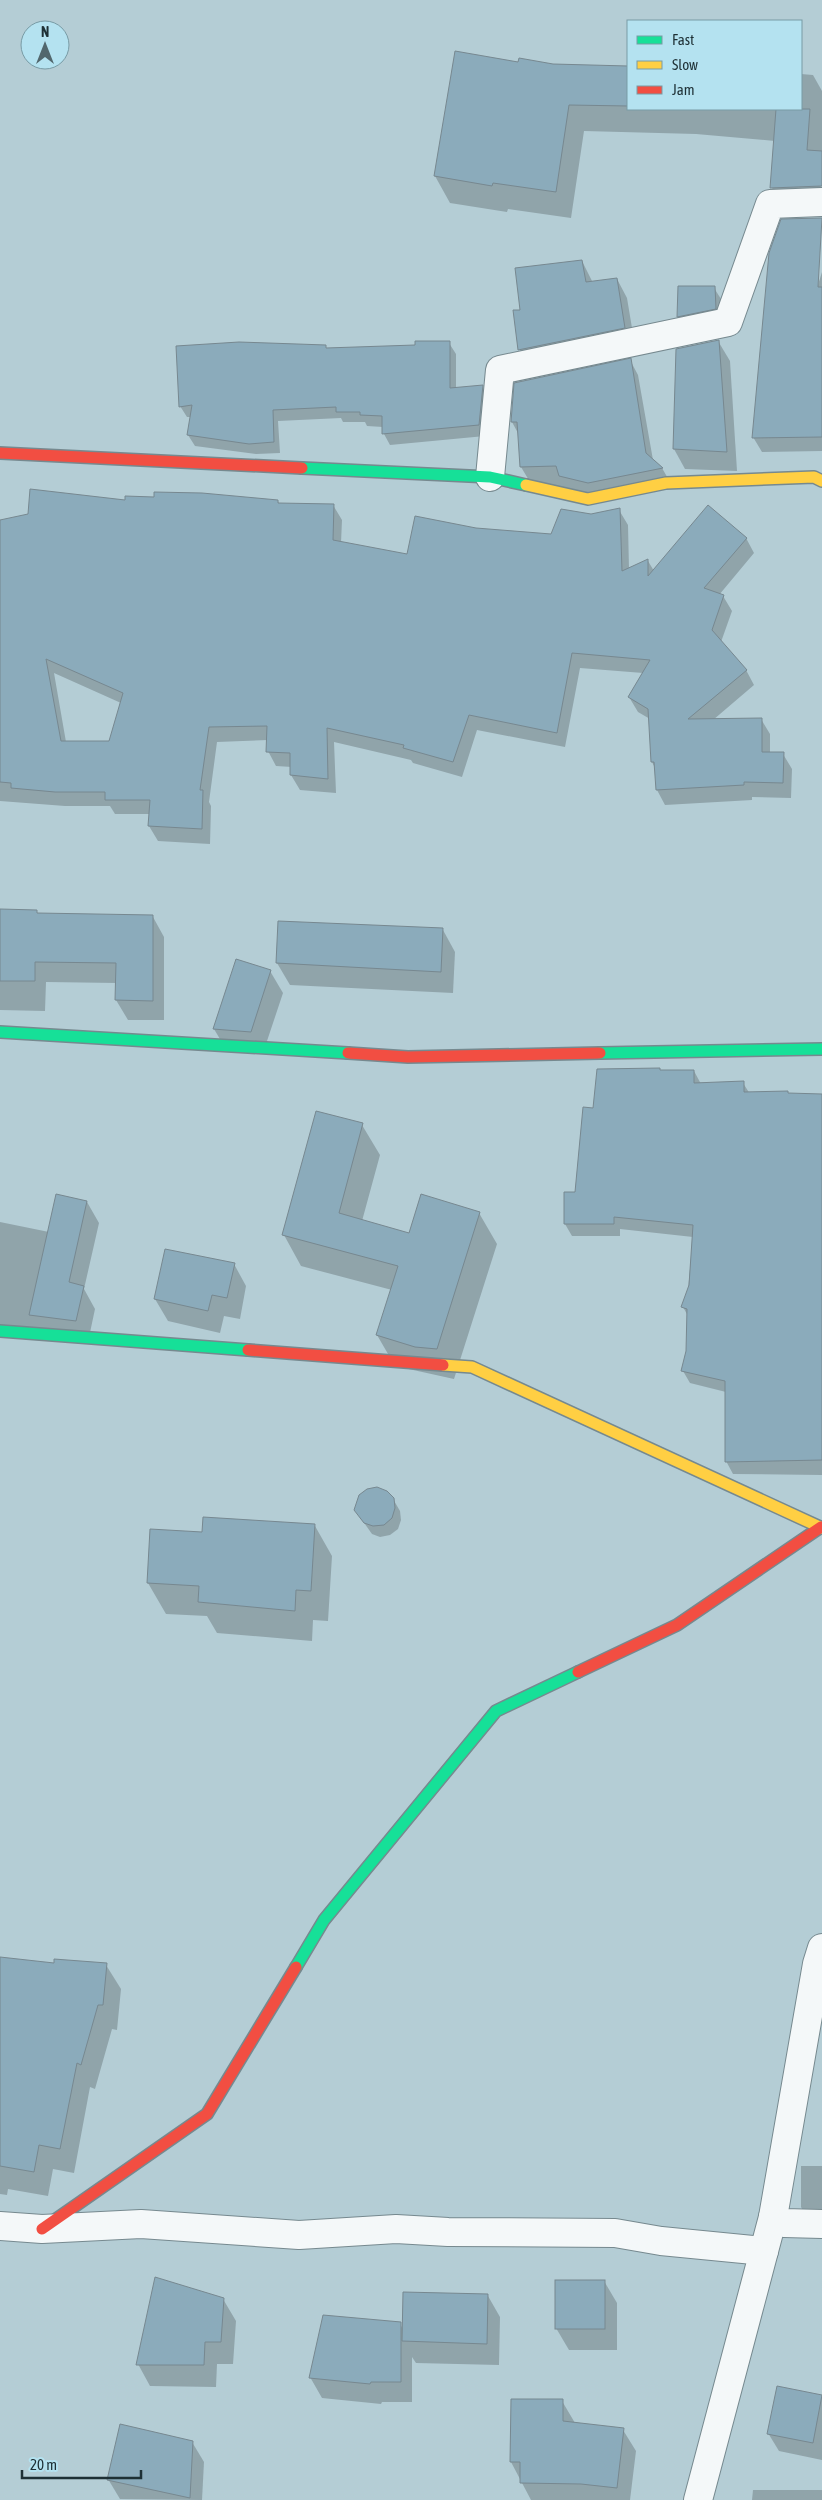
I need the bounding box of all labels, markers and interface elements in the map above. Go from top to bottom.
north arrow [20,20,70,70]
legend [627,20,802,110]
text: N [41,24,49,40]
text: Fast [672,31,694,48]
text: Slow [672,56,698,73]
text: Jam [672,81,695,98]
scale bar [22,2448,141,2480]
text: 20 m [30,2456,57,2473]

